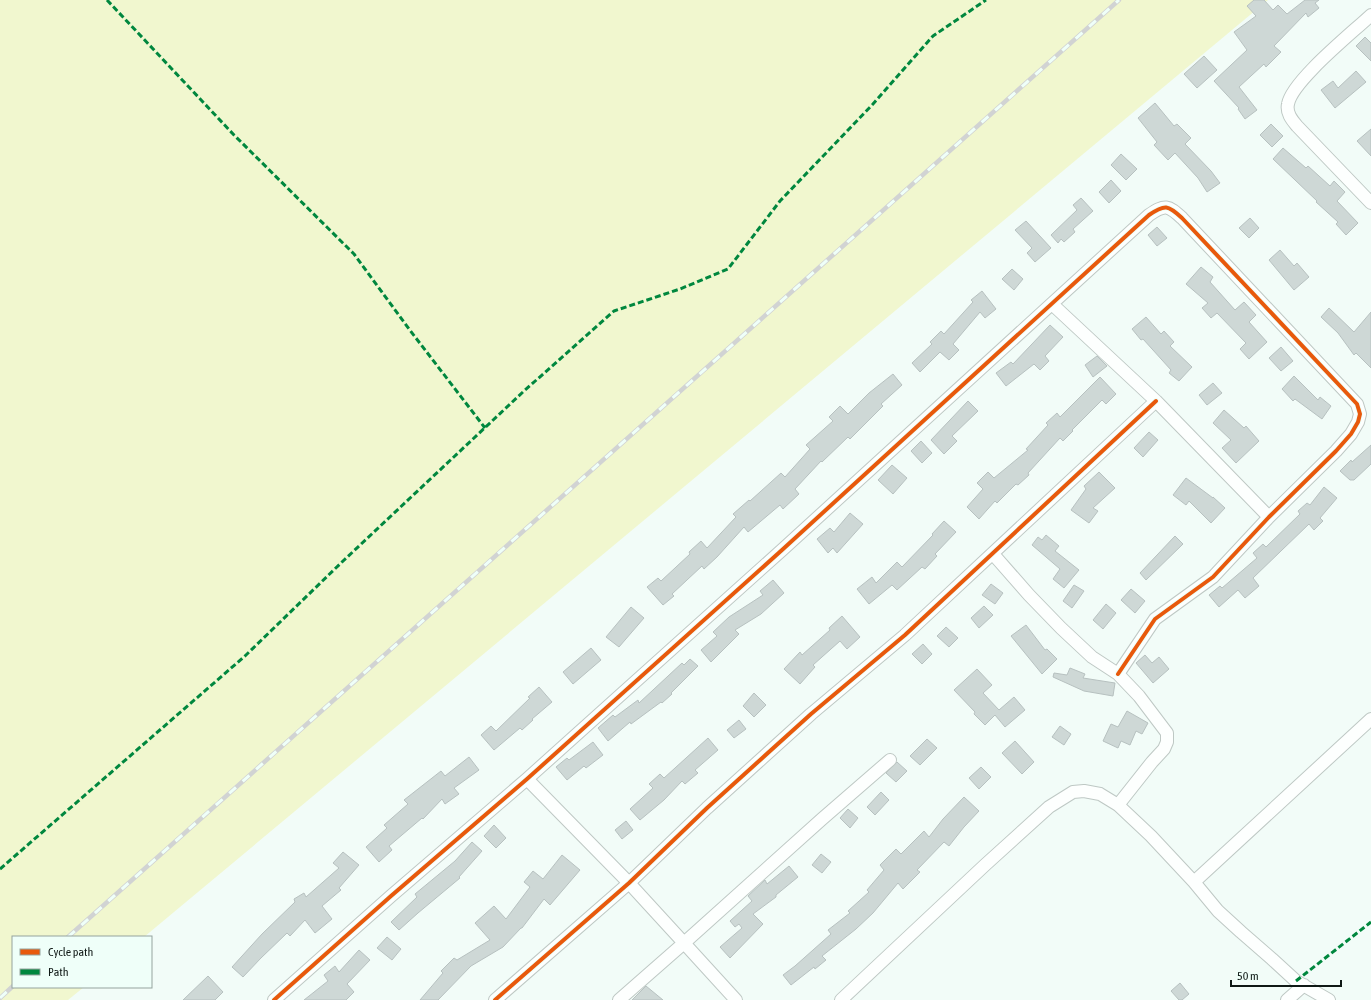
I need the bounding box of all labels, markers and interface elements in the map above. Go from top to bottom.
legend [12,936,152,988]
text: Cycle path [48,945,93,959]
scale bar [1231,962,1341,988]
text: Path [48,965,69,979]
text: 50 m [1237,969,1259,983]

